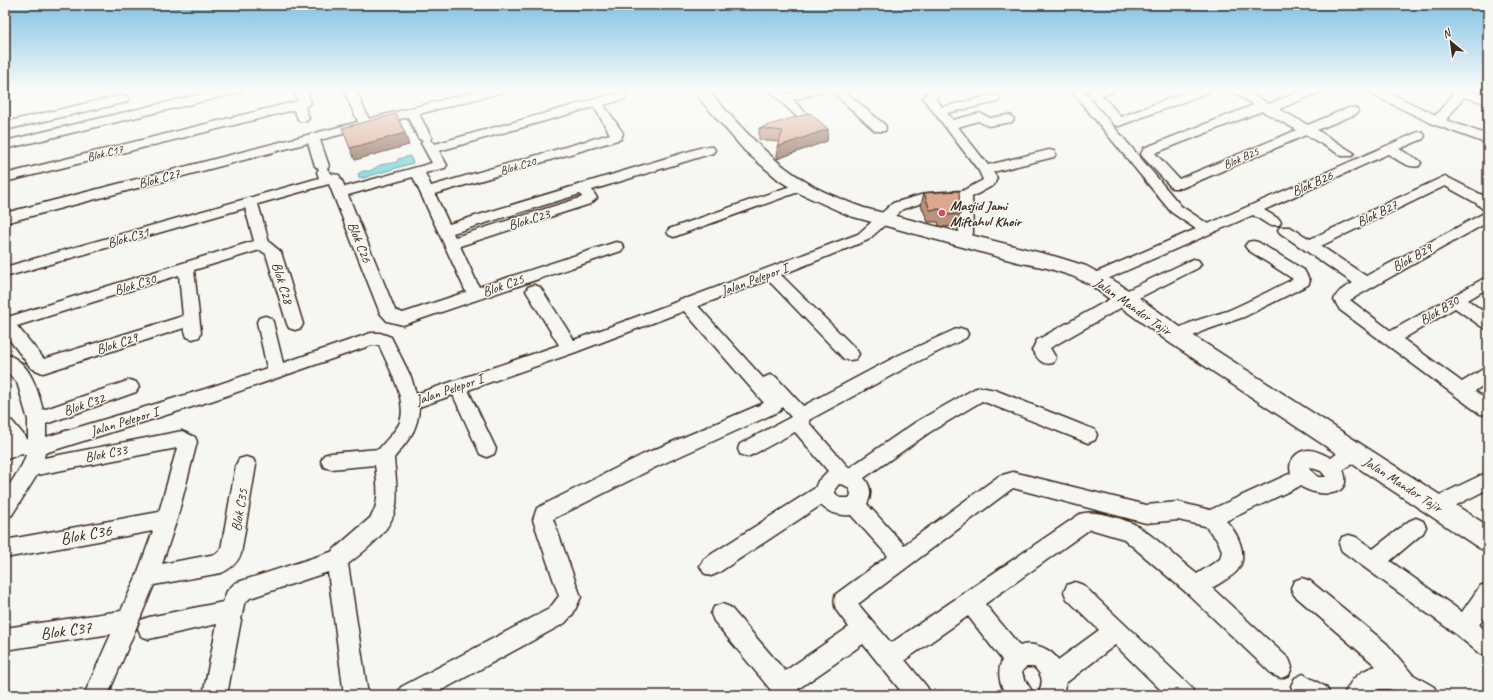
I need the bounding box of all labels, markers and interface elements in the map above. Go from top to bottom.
north arrow [1431,22,1471,62]
text: N [1440,24,1454,41]
street label: Blok C17 [85,141,125,165]
street label: Blok B25 [1221,143,1262,173]
street label: Blok C20 [498,153,539,179]
street label: Blok C27 [136,165,183,192]
street label: Blok B26 [1289,167,1336,200]
street label: Blok B27 [1354,196,1401,231]
place label: Masjid Jami Miftahul Khoir [950,197,1023,230]
street label: Blok C23 [506,205,554,234]
marker: Masjid Jami Miftahul Khoir [937,208,947,218]
street label: Blok C26 [344,219,376,266]
street label: Blok C31 [105,223,152,252]
street label: Blok B29 [1389,239,1437,275]
street label: Jalan Pelepor I [717,258,793,300]
street label: Blok C28 [268,260,297,308]
street label: Blok C30 [112,270,160,299]
street label: Blok C25 [480,270,527,300]
street label: Jalan Mandor Tajir [1090,273,1176,340]
street label: Blok B30 [1416,291,1464,329]
street label: Blok C29 [94,328,142,358]
street label: Jalan Pelepor I [412,369,488,409]
street label: Blok C32 [61,389,109,419]
street label: Jalan Pelepor I [87,402,163,440]
street label: Blok C33 [84,441,130,466]
street label: Jalan Mandor Tajir [1359,452,1447,517]
street label: Blok C35 [227,487,252,533]
street label: Blok C36 [59,519,115,549]
street label: Blok C37 [39,616,94,644]

